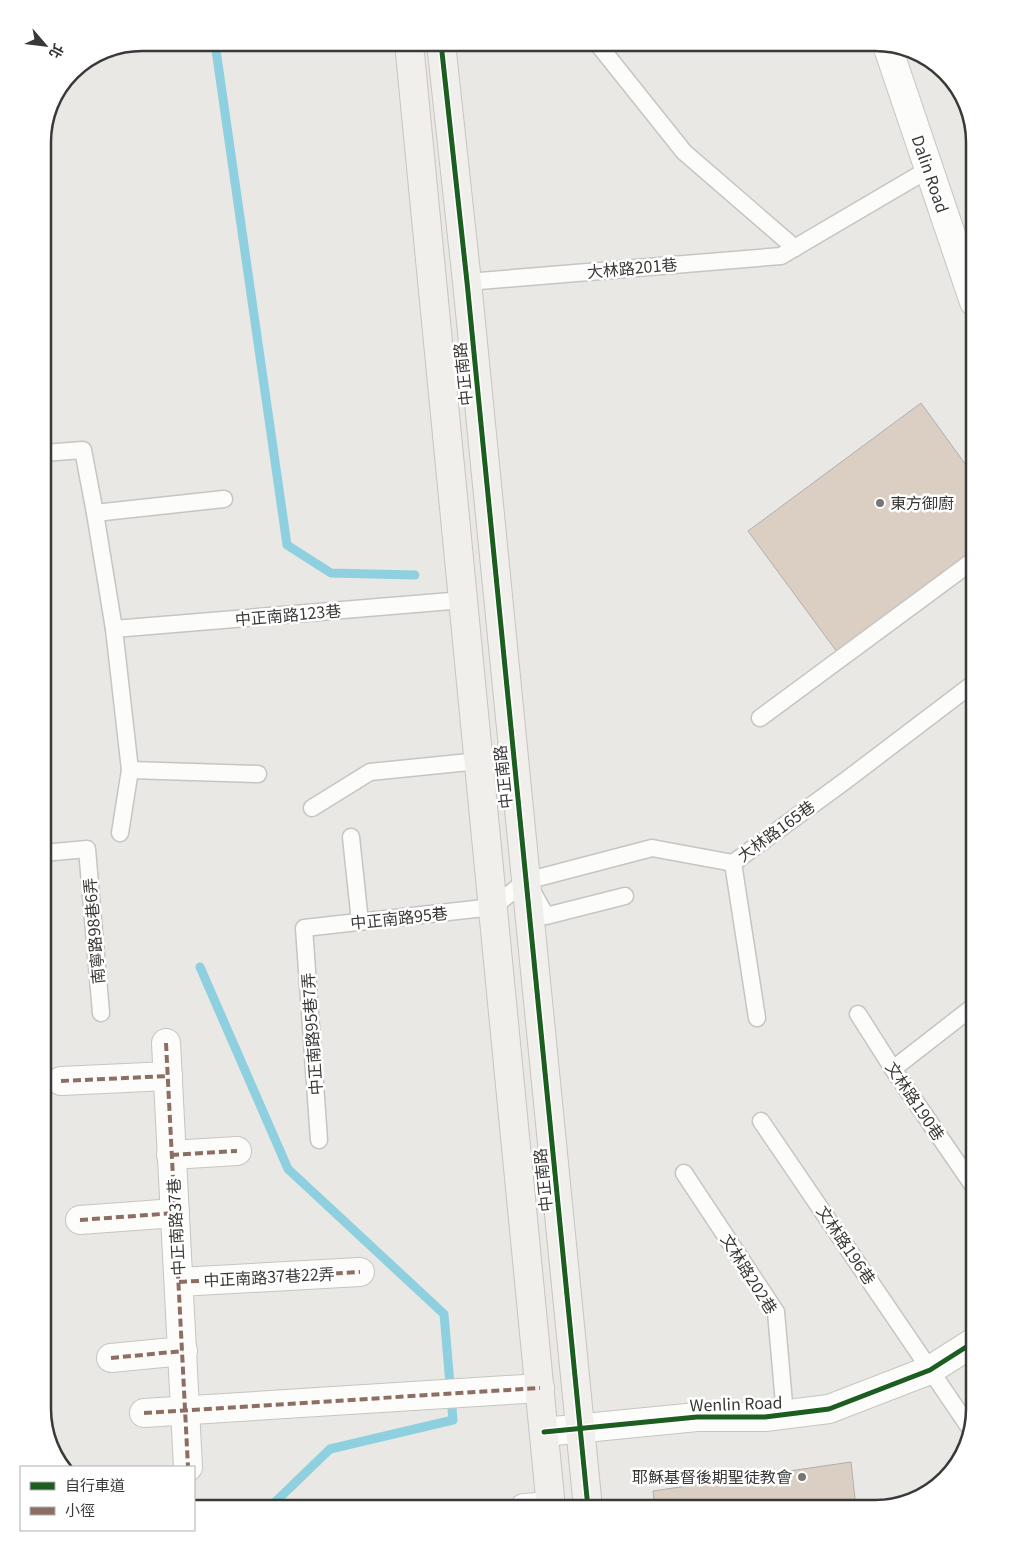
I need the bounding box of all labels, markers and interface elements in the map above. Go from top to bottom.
north arrow [20,20,70,70]
text: 北 [45,41,69,62]
street label: Dalin Road [906,132,955,216]
street label: 大林路201巷 [586,251,678,283]
street label: 中正南路 [447,341,477,407]
place label: 東方御廚 [890,490,954,514]
marker: 東方御廚 [874,497,886,509]
street label: 中正南路123巷 [234,597,342,631]
street label: 中正南路 [487,744,517,810]
street label: 大林路165巷 [732,794,819,867]
street label: 南寧路98巷6弄 [76,877,110,985]
street label: 中正南路95巷 [349,900,449,934]
street label: 中正南路95巷7弄 [295,972,327,1096]
street label: 文林路190巷 [881,1056,951,1145]
street label: 中正南路 [527,1147,557,1213]
street label: 中正南路37巷 [160,1178,190,1276]
street label: 文林路196巷 [812,1200,882,1289]
street label: 文林路202巷 [716,1229,784,1318]
street label: 中正南路37巷22弄 [203,1261,335,1291]
street label: Wenlin Road [689,1389,783,1417]
place label: 耶穌基督後期聖徒教會 [632,1464,792,1488]
legend [20,1466,195,1531]
marker: 耶穌基督後期聖徒教會 [796,1471,808,1483]
text: 自行車道 [65,1474,125,1495]
text: 小徑 [65,1499,95,1520]

